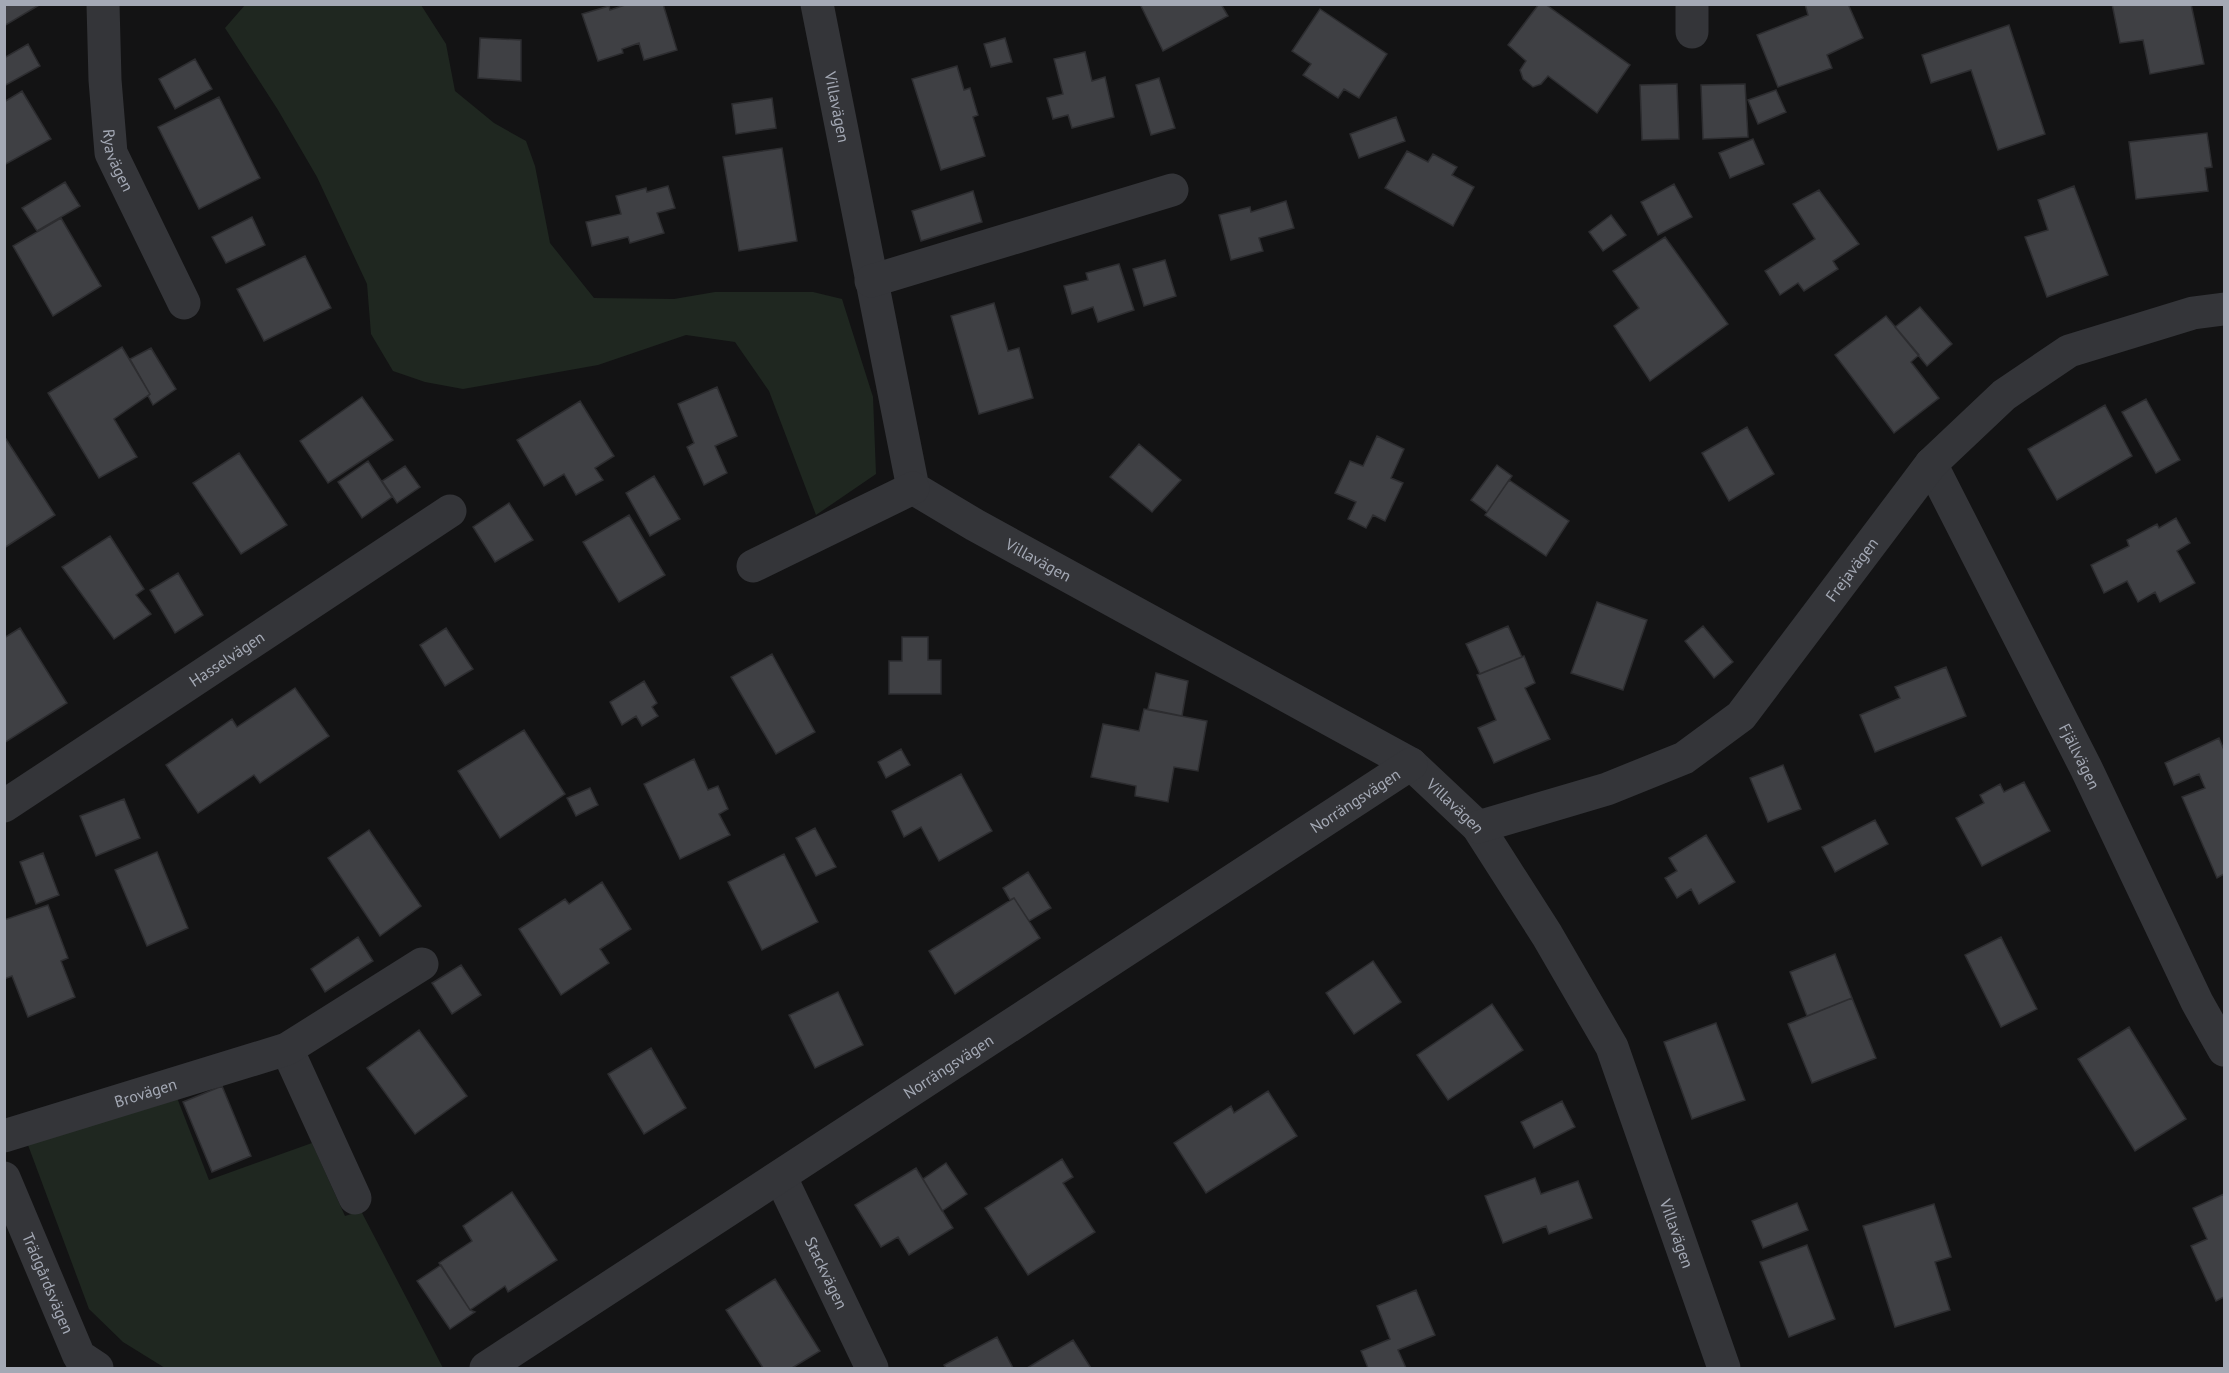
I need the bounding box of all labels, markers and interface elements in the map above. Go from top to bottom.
street label: Villavägen [820,69,854,144]
street label: Ryavägen [99,128,138,195]
street label: Villavägen [1001,533,1075,586]
street label: Frejavägen [1821,533,1882,605]
street label: Hasselvägen [185,627,268,691]
street label: Fjällvägen [2055,720,2105,792]
street label: Norrängsvägen [1306,764,1404,837]
street label: Villavägen [1422,773,1489,837]
street label: Norrängsvägen [899,1030,997,1103]
street label: Brovägen [112,1073,179,1112]
street label: Villavägen [1655,1195,1698,1271]
street label: Trädgårdsvägen [18,1230,78,1337]
street label: Stackvägen [801,1233,852,1312]

